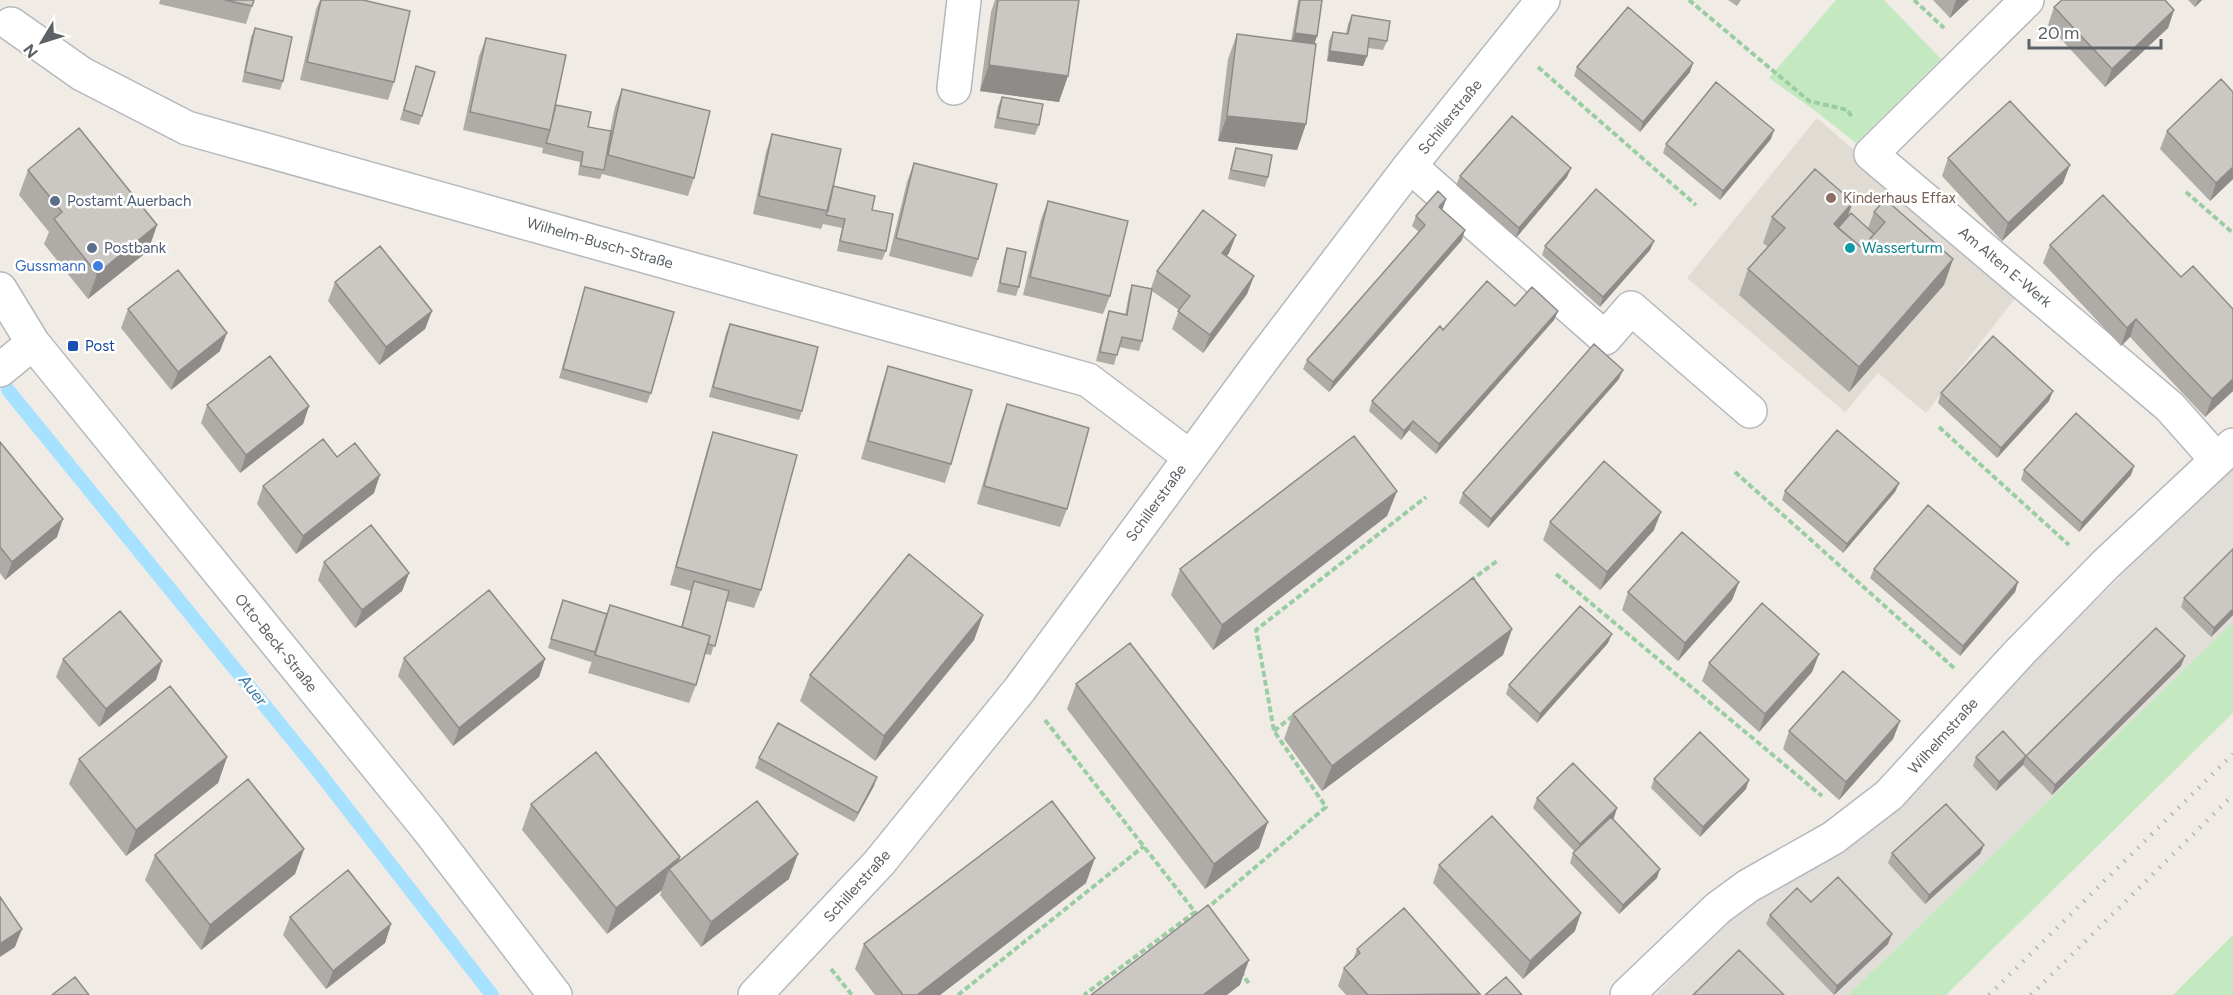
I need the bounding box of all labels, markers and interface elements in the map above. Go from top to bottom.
north arrow [12,12,72,72]
scale bar [2029,12,2161,50]
text: 20 m [2038,22,2079,44]
text: N [19,40,42,62]
street label: Schillerstraße [1414,76,1486,158]
place label: Kinderhaus Effax [1843,189,1956,207]
marker: Kinderhaus Effax [1824,191,1838,205]
place label: Postamt Auerbach [67,192,191,210]
marker: Postamt Auerbach [48,194,62,208]
street label: Wilhelm-Busch-Straße [525,213,675,273]
street label: Am Alten E-Werk [1955,223,2056,311]
place label: Postbank [104,239,167,257]
place label: Wasserturm [1862,239,1943,257]
marker: Postbank [85,241,99,255]
marker: Wasserturm [1843,241,1857,255]
place label: Gussmann [15,257,86,275]
marker: Gussmann [91,259,105,273]
place label: Post [85,337,115,355]
marker: Post [66,339,80,353]
street label: Schillerstraße [1122,461,1190,545]
street label: Otto-Beck-Straße [231,590,321,696]
water label: Auer [234,670,271,710]
street label: Wilhelmstraße [1904,694,1982,778]
street label: Schillerstraße [820,846,894,926]

